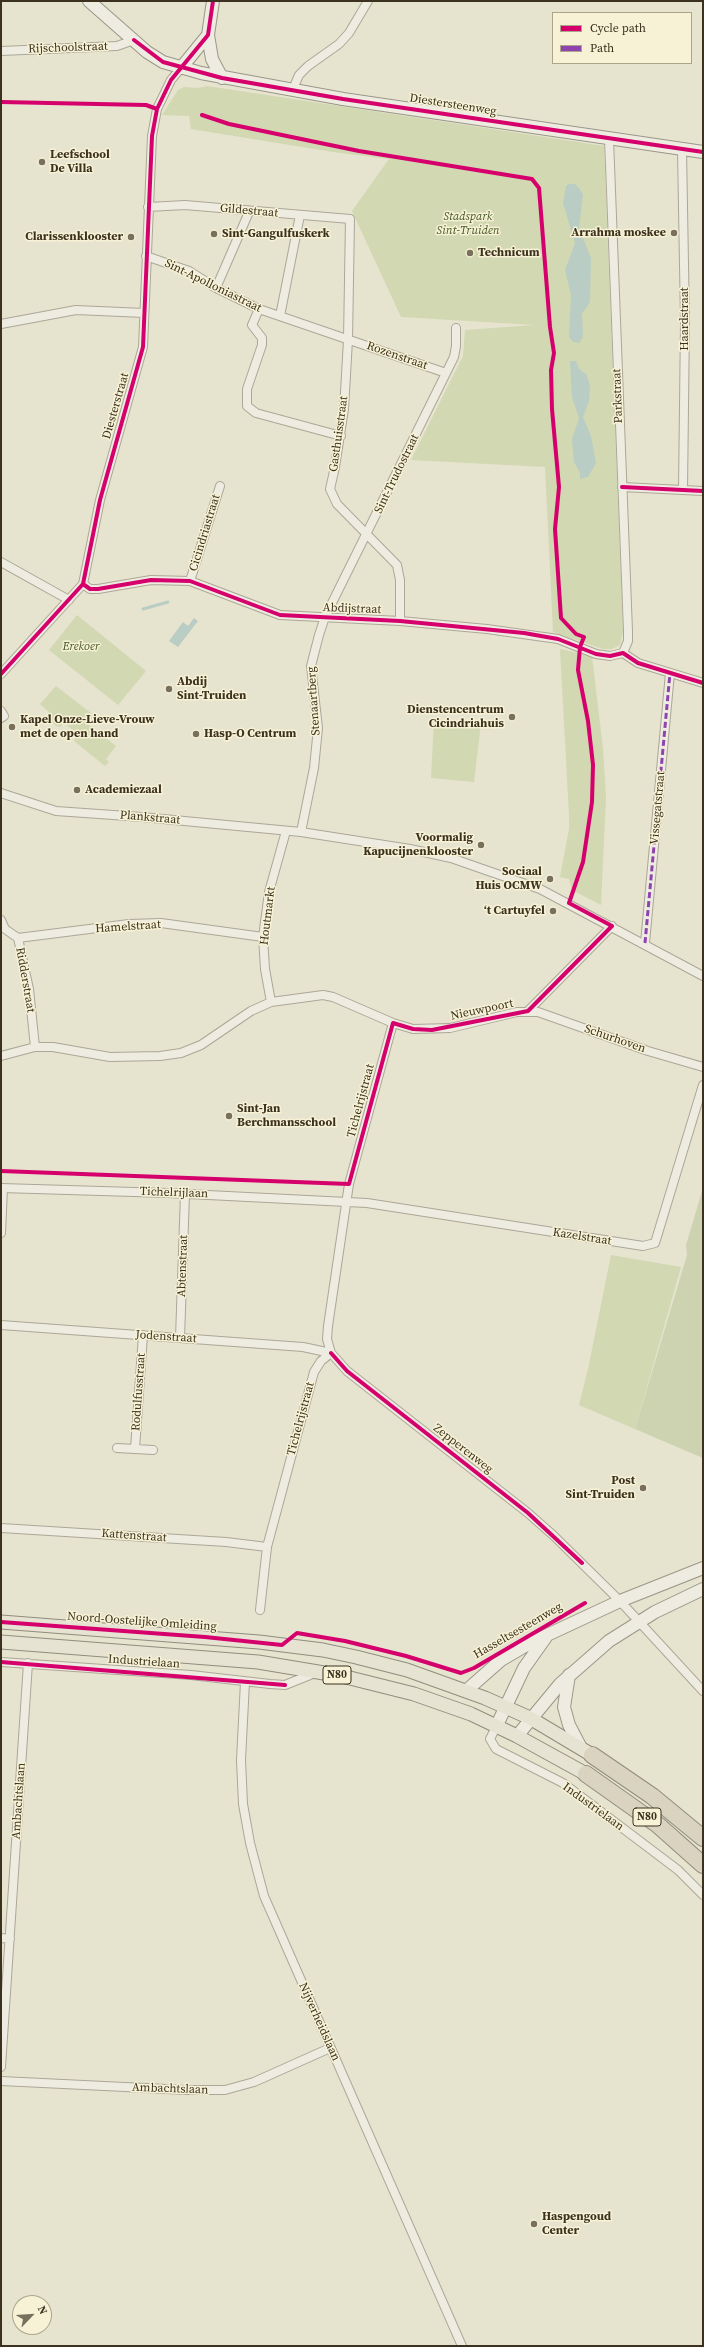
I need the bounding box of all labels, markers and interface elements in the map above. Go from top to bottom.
legend [552,12,692,64]
text: Cycle path [590,20,646,36]
street label: Rijschoolstraat [28,39,108,57]
text: Path [590,40,614,56]
street label: Diestersteenweg [408,91,498,119]
place label: Leefschool De Villa [50,148,110,176]
marker: Leefschool De Villa [37,157,47,167]
street label: Gildestraat [219,201,279,221]
park label: Stadspark Sint-Truiden [436,210,500,238]
place label: Arrahma moskee [571,226,666,240]
place label: Sint-Gangulfuskerk [222,227,330,241]
marker: Arrahma moskee [669,228,679,238]
marker: Sint-Gangulfuskerk [209,229,219,239]
place label: Clarissenklooster [25,230,123,244]
marker: Clarissenklooster [126,232,136,242]
place label: Technicum [478,246,540,260]
marker: Technicum [465,248,475,258]
street label: Sint-Apolloniastraat [162,256,264,316]
street label: Haardstraat [678,287,692,351]
street label: Rozenstraat [365,339,429,373]
street label: Parkstraat [610,368,626,424]
street label: Diesterstraat [100,371,132,441]
street label: Gasthuisstraat [327,395,351,473]
street label: Sint-Trudostraat [372,432,422,516]
street label: Cicindriastraat [186,493,224,573]
street label: Abdijstraat [322,601,382,617]
park label: Erekoer [62,640,100,654]
street label: Stenaartberg [304,666,324,736]
place label: Abdij Sint-Truiden [177,675,246,703]
marker: Abdij Sint-Truiden [164,684,174,694]
place label: Dienstencentrum Cicindriahuis [407,703,504,731]
marker: Dienstencentrum Cicindriahuis [507,712,517,722]
place label: Kapel Onze-Lieve-Vrouw met de open hand [20,713,155,741]
marker: Kapel Onze-Lieve-Vrouw met de open hand [7,722,17,732]
place label: Hasp-O Centrum [204,727,296,741]
marker: Hasp-O Centrum [191,729,201,739]
street label: Vissegatstraat [648,771,668,845]
place label: Academiezaal [85,783,162,797]
marker: Academiezaal [72,785,82,795]
street label: Plankstraat [119,808,181,828]
place label: Voormalig Kapucijnenklooster [363,831,473,859]
marker: Voormalig Kapucijnenklooster [476,840,486,850]
place label: Sociaal Huis OCMW [476,865,542,893]
marker: Sociaal Huis OCMW [545,874,555,884]
street label: Houtmarkt [257,886,279,946]
place label: ‘t Cartuyfel [484,904,545,918]
marker: ‘t Cartuyfel [548,906,558,916]
street label: Hamelstraat [95,918,161,936]
street label: Ridderstraat [12,946,38,1014]
street label: Nieuwpoort [449,996,515,1024]
street label: Schurhoven [582,1022,648,1056]
street label: Tichelrijstraat [344,1063,378,1139]
place label: Sint-Jan Berchmansschool [237,1102,336,1130]
marker: Sint-Jan Berchmansschool [224,1111,234,1121]
street label: Tichelrijlaan [140,1185,208,1201]
street label: Kazelstraat [552,1225,612,1249]
street label: Abtenstraat [175,1235,191,1297]
street label: Jodenstraat [135,1328,197,1346]
street label: Rodulfusstraat [129,1353,149,1431]
street label: Tichelrijstraat [284,1381,318,1457]
street label: Zepperenweg [430,1421,496,1477]
place label: Post Sint-Truiden [566,1474,635,1502]
marker: Post Sint-Truiden [638,1483,648,1493]
street label: Kattenstraat [101,1527,167,1545]
street label: Hasseltsesteenweg [471,1600,565,1662]
street label: Noord-Oostelijke Omleiding [67,1610,217,1634]
street label: Industrielaan [108,1652,180,1672]
road number: N80 [323,1666,351,1684]
street label: Ambachtslaan [9,1762,29,1840]
street label: Industrielaan [560,1780,626,1834]
road number: N80 [633,1808,661,1826]
street label: Nijverheidslaan [295,1981,343,2063]
street label: Ambachtslaan [131,2080,209,2098]
place label: Haspengoud Center [542,2210,611,2238]
marker: Haspengoud Center [529,2219,539,2229]
north arrow [12,2295,52,2335]
text: N [34,2303,51,2317]

